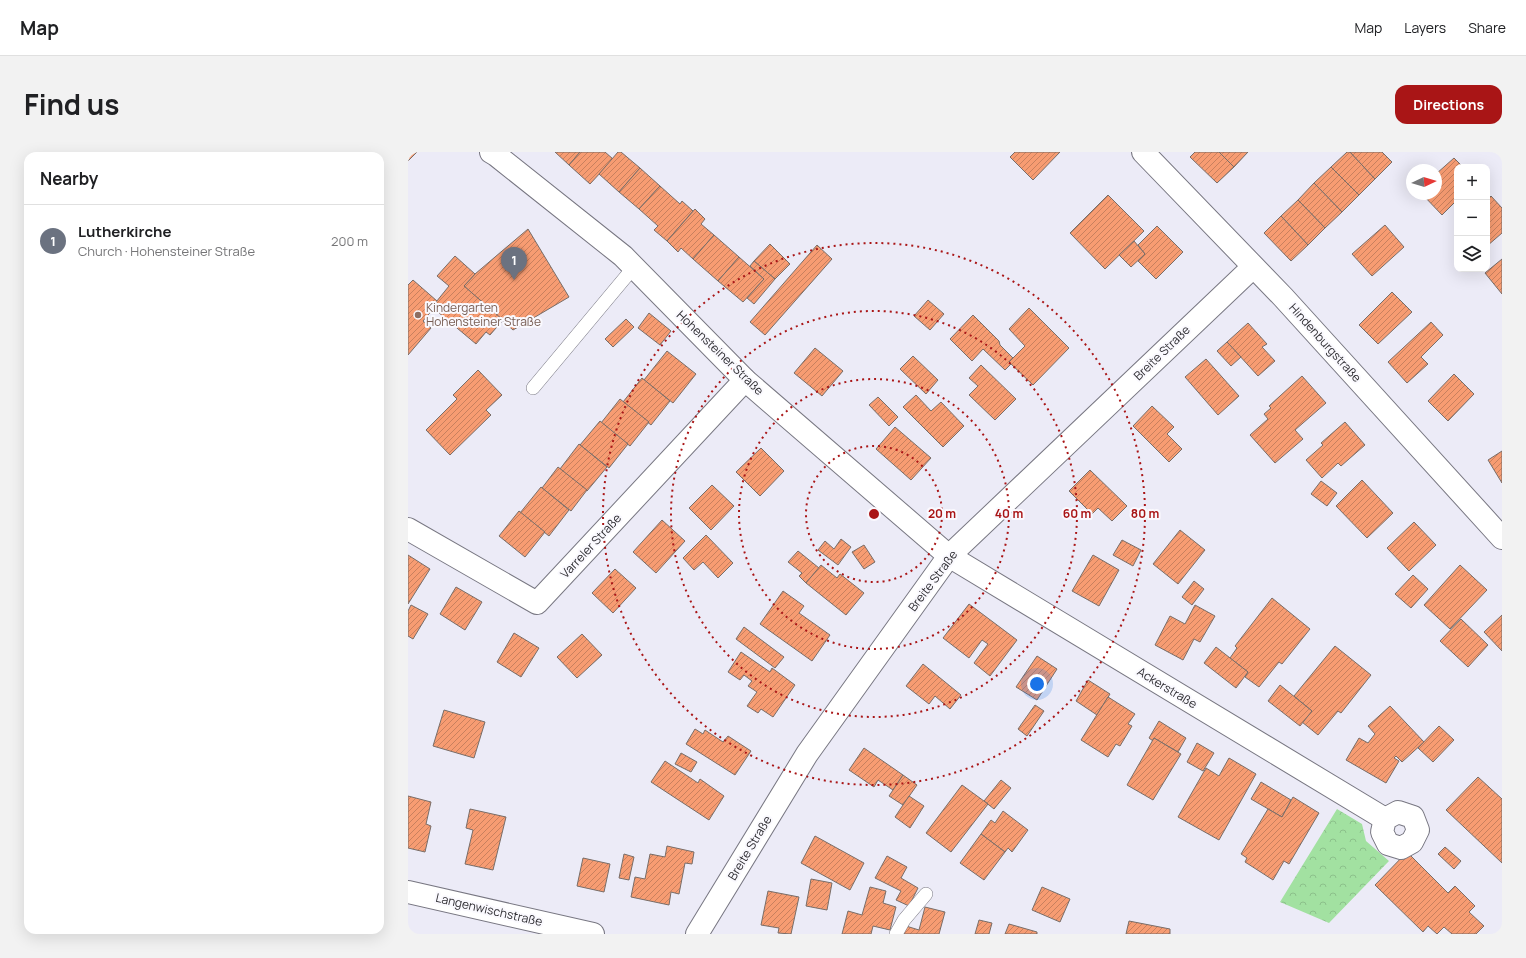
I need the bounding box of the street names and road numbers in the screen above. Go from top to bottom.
street label: Hindenburgstraße [1285,300,1365,386]
street label: Hohensteiner Straße [673,307,768,399]
street label: Breite Straße [1130,321,1194,384]
street label: Varreler Straße [556,510,625,582]
street label: Breite Straße [904,547,961,615]
street label: Ackerstraße [1134,663,1200,712]
street label: Breite Straße [724,812,776,883]
street label: Langenwischstraße [434,889,544,930]

